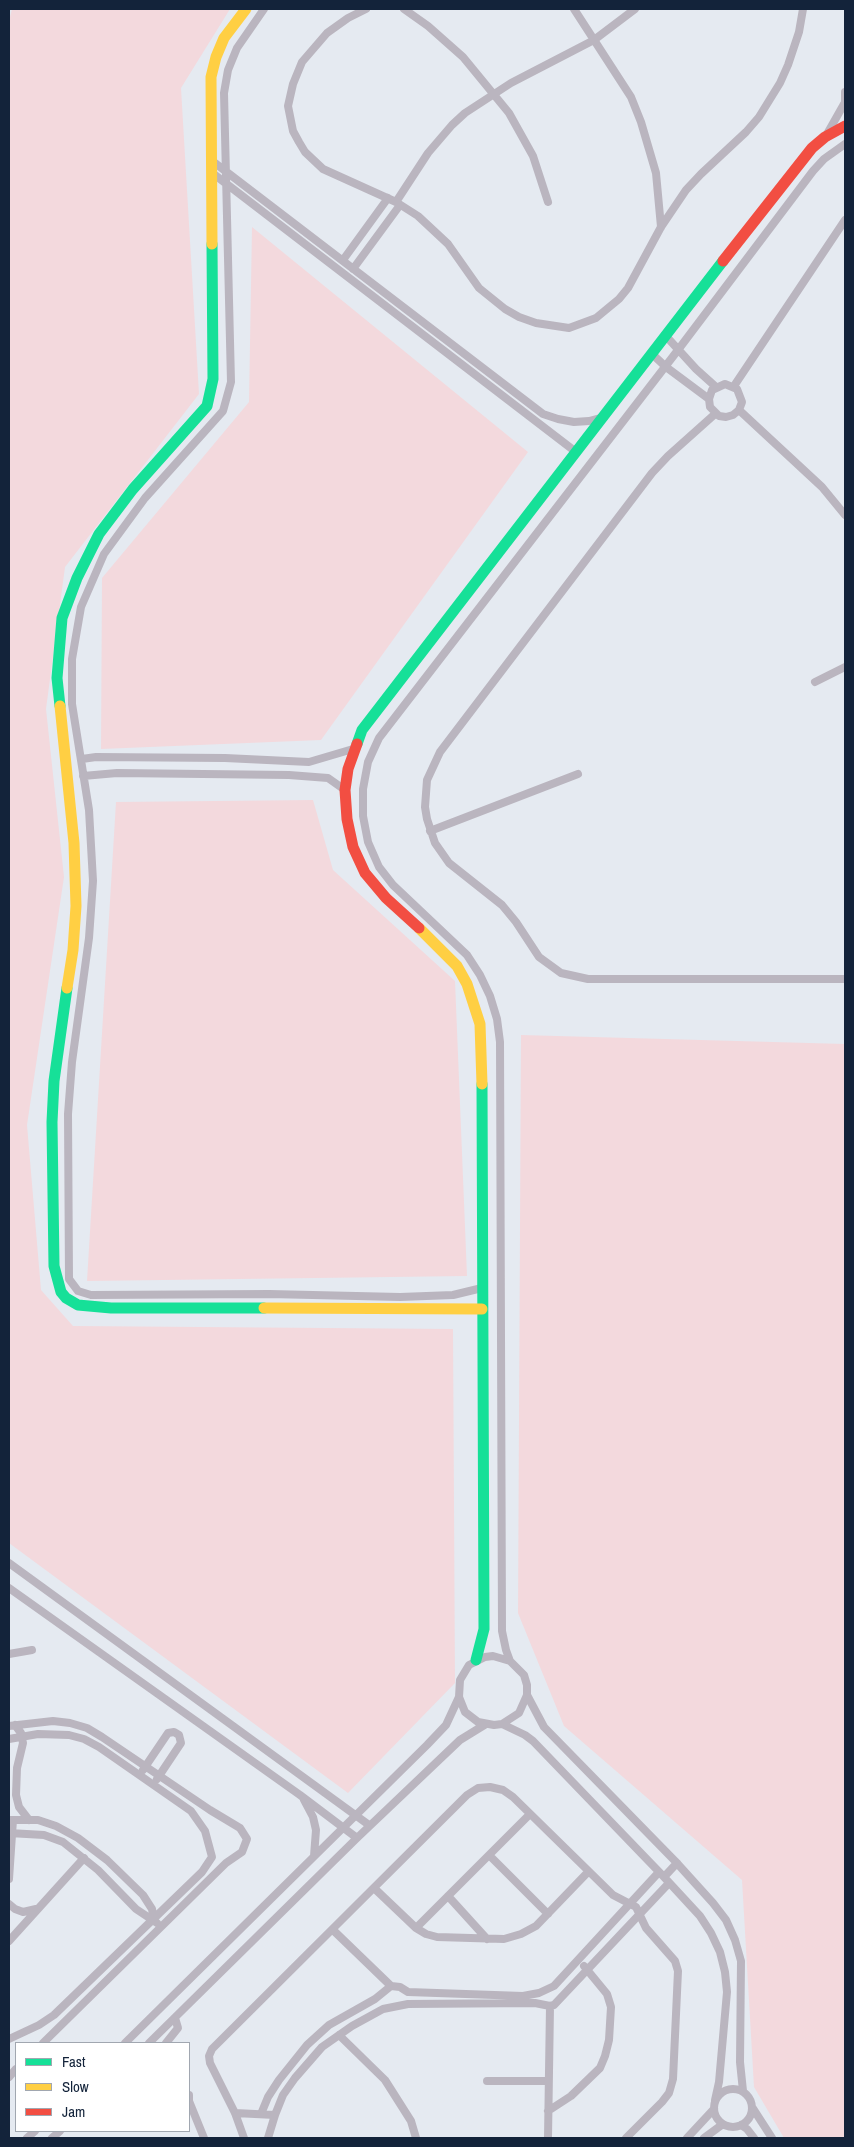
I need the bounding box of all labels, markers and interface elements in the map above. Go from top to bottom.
legend [15,2042,190,2132]
text: Fast [62,2051,85,2072]
text: Slow [62,2076,89,2097]
text: Jam [62,2101,85,2122]

